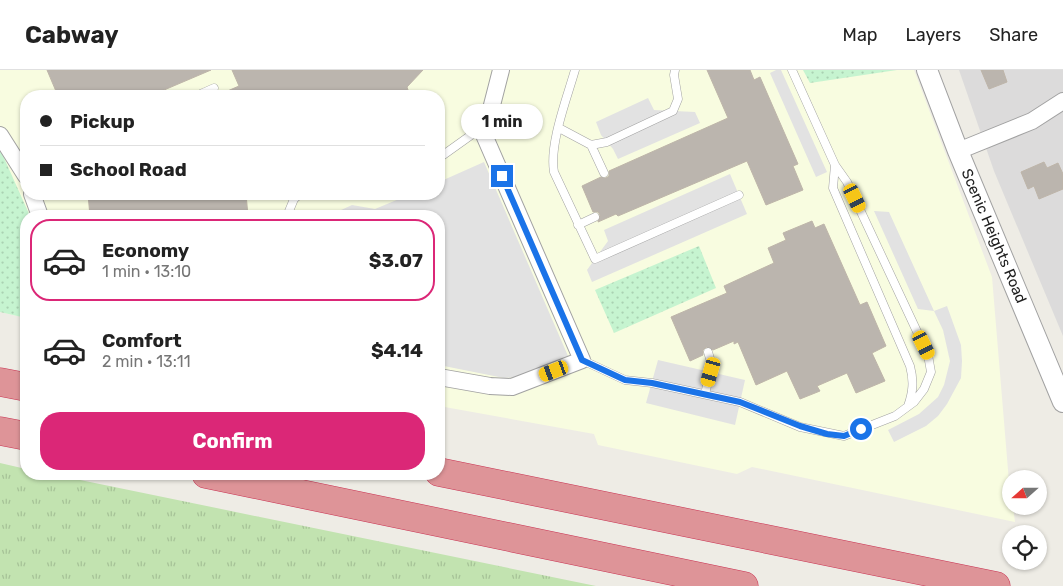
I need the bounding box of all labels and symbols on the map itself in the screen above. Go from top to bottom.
callout: 1 min [461,104,543,138]
route end [491,165,513,187]
street label: Scenic Heights Road [958,166,1030,306]
car [841,181,868,215]
car [910,328,937,362]
car [699,356,722,388]
car [537,359,570,383]
route start [850,418,872,440]
north arrow [1002,470,1048,515]

